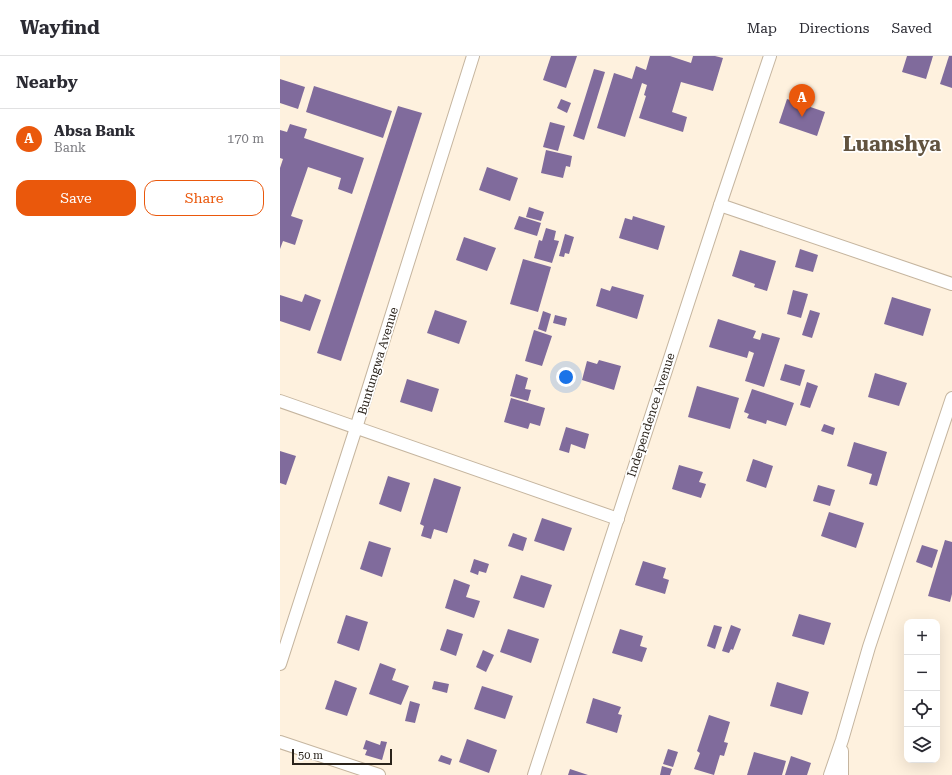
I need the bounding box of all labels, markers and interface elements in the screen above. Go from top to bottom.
text: Wayfind [20,16,100,39]
text: Map [747,20,777,36]
text: Directions [799,20,869,36]
text: Saved [891,20,932,36]
text: Nearby [16,72,78,92]
pin: A [789,84,815,117]
text: Absa Bank [54,122,135,140]
text: A [24,131,34,146]
text: 170 m [227,131,264,146]
district label: Luanshya [843,132,941,156]
text: Bank [54,140,86,155]
button: Save [16,180,136,216]
button: Share [144,180,264,216]
street label: Buntungwa Avenue [355,305,401,417]
street label: Independence Avenue [624,351,678,479]
your location [556,367,576,387]
map controls [904,619,940,763]
button: + [904,619,940,655]
button: − [904,655,940,691]
button: locate [904,691,940,727]
button: layers [904,727,940,763]
scale bar [292,747,392,766]
text: 50 m [298,749,323,762]

